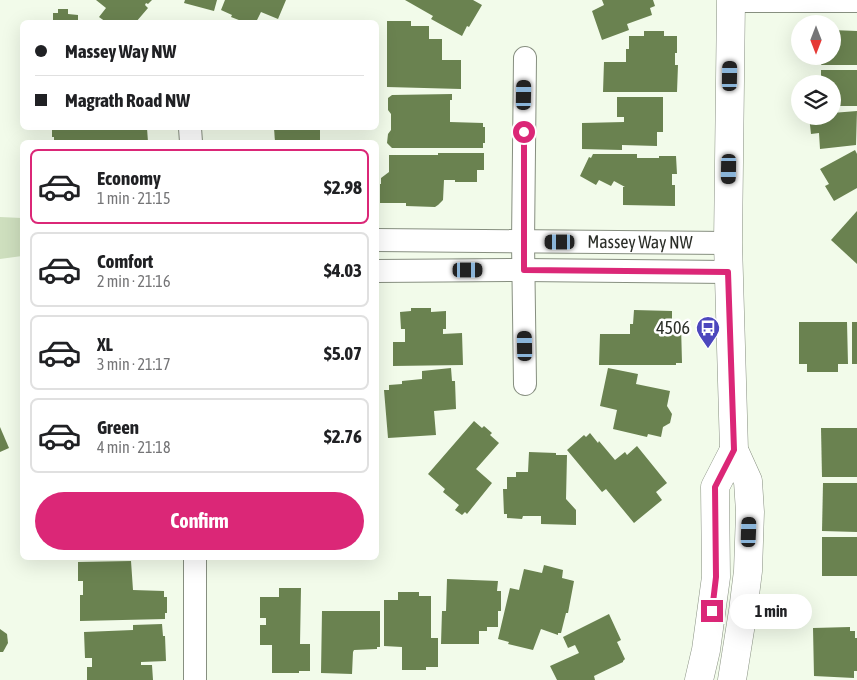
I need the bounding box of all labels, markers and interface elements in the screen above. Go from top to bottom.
north arrow [791,15,841,65]
map controls [791,15,841,125]
text: Massey Way NW [65,40,176,62]
car [722,61,737,91]
button: layers [791,75,841,125]
car [516,80,531,110]
text: Magrath Road NW [65,89,190,111]
route start [513,121,535,143]
car [721,154,736,184]
icon: car [37,164,82,209]
text: Economy [97,167,161,189]
text: $2.98 [324,176,362,198]
text: 1 min · 21:15 [97,189,170,207]
street label: Massey Way NW [587,231,693,253]
car [545,235,575,250]
icon: car [37,247,82,292]
text: Comfort [97,250,153,272]
text: $4.03 [324,259,362,281]
car [453,263,483,278]
text: 2 min · 21:16 [97,272,170,290]
bus stop icon: 4506 [695,315,721,349]
place label: 4506 [656,317,690,338]
icon: car [37,330,82,375]
car [517,331,532,361]
text: XL [97,333,113,355]
text: $5.07 [324,342,362,364]
text: 3 min · 21:17 [97,355,170,373]
icon: car [37,413,82,458]
text: Green [97,416,139,438]
text: $2.76 [324,425,362,447]
text: 4 min · 21:18 [97,438,170,456]
button: Confirm [35,492,364,550]
car [740,517,757,547]
callout: 1 min [730,594,812,628]
route end [701,600,723,622]
text: 1 min [755,602,787,620]

